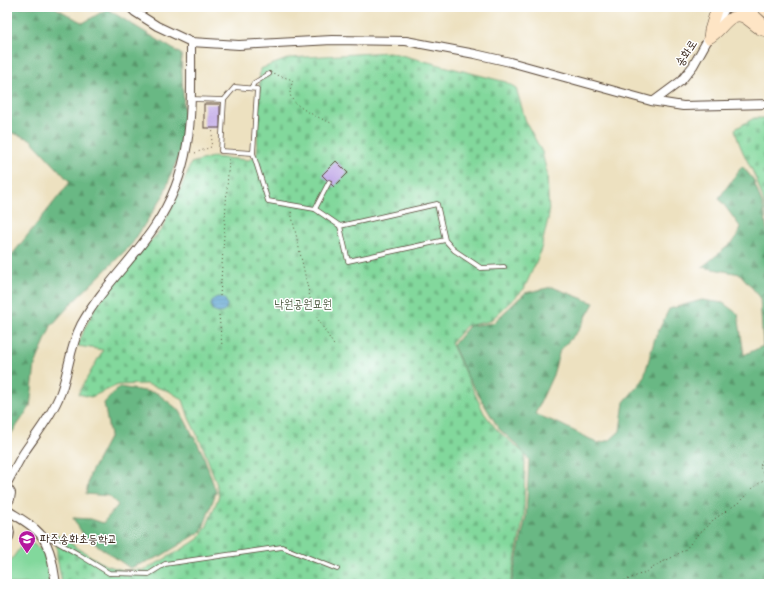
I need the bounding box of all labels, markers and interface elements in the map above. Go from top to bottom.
street label: 송화로 [672,37,700,69]
park label: 낙원공원묘원 [274,297,332,311]
school or university icon: 파주송화초등학교 [17,529,37,554]
place label: 파주송화초등학교 [40,532,117,546]

